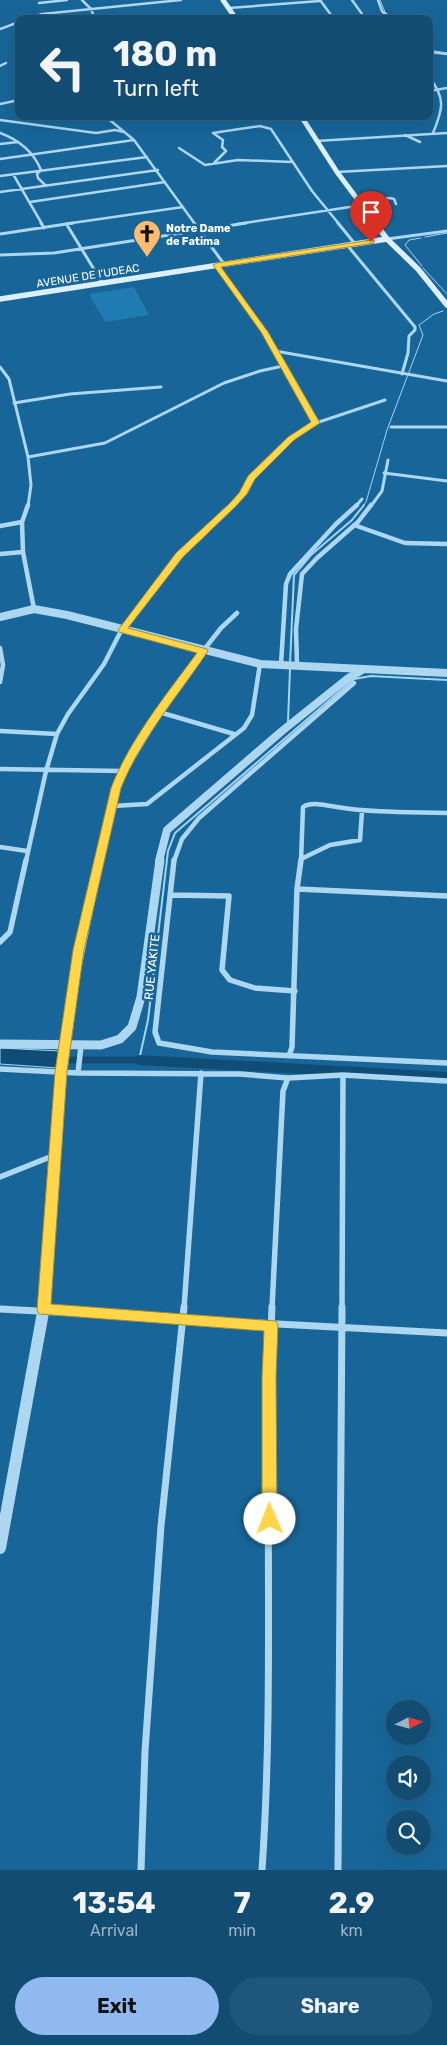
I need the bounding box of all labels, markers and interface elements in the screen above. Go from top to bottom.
text: 180 m [113,33,217,75]
icon: left [30,35,95,100]
text: Turn left [113,75,199,102]
pin [350,191,392,242]
icon: arrive [357,198,385,226]
church icon: Notre Dame de Fatima [132,219,162,258]
place label: Notre Dame de Fatima [166,222,231,248]
street label: AVENUE DE I'UDEAC [35,261,141,291]
street label: RUE YAKITE [142,934,162,1000]
position arrow [243,1492,295,1544]
north arrow [386,1700,431,1745]
map controls [386,1700,431,1855]
button: sound [386,1755,431,1800]
button: search [386,1810,431,1855]
text: 13:54 [72,1885,156,1921]
text: 7 [234,1885,251,1921]
text: 2.9 [328,1885,375,1921]
text: Arrival [90,1921,138,1940]
text: min [228,1921,256,1940]
text: km [340,1921,363,1940]
button: Exit [15,1977,219,2035]
button: Share [229,1977,432,2035]

